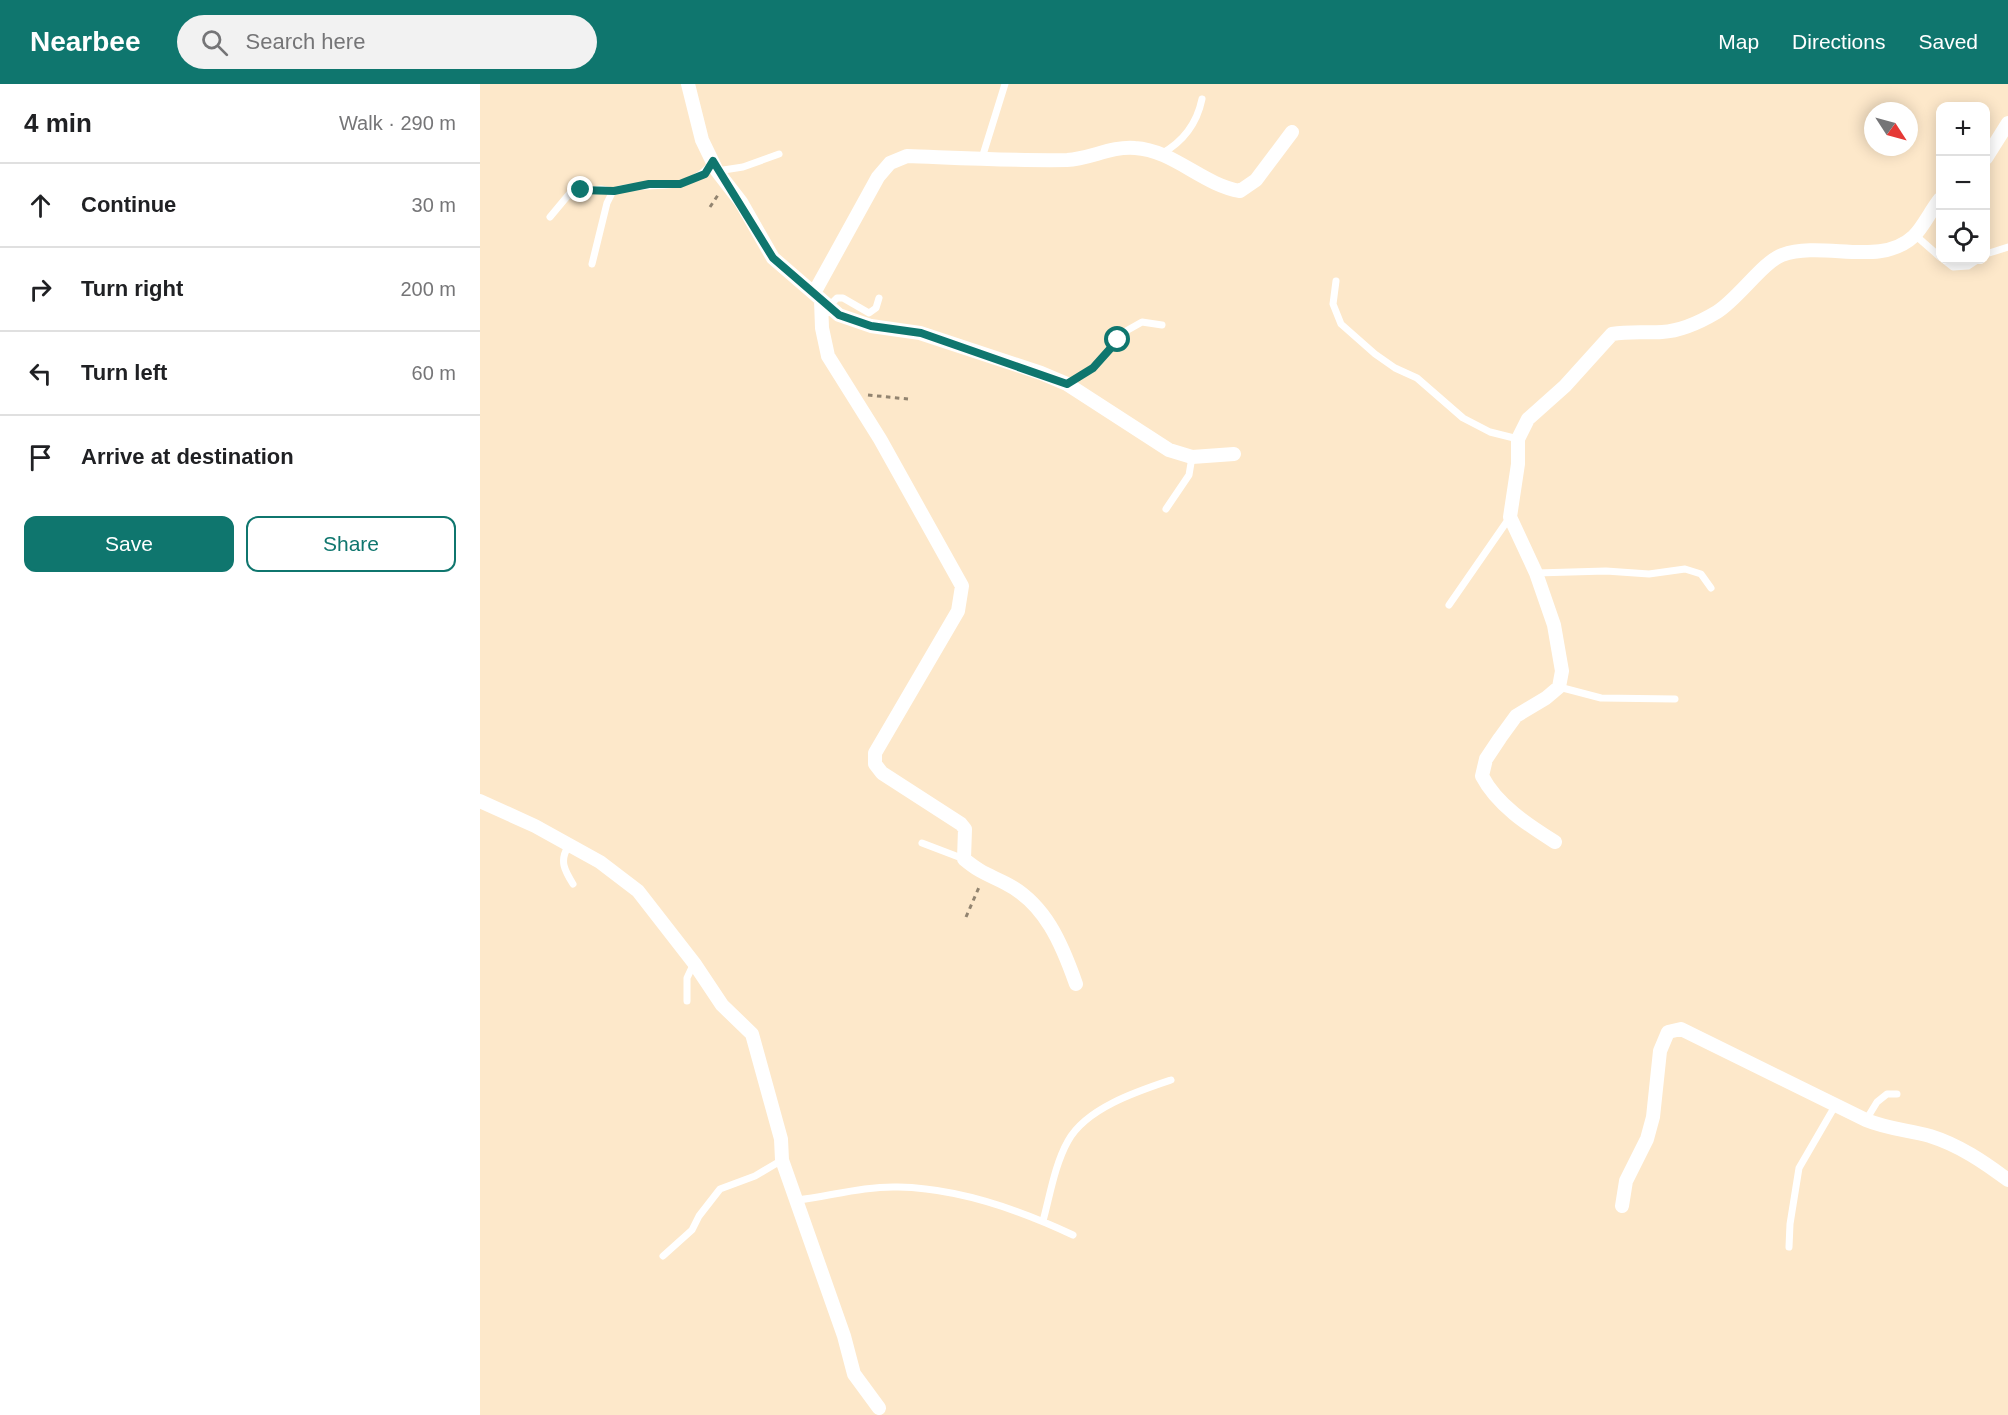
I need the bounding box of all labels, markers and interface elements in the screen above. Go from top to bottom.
search box [177,15,597,69]
text: Nearbee [30,26,141,57]
icon: search [198,26,231,59]
text: Search here [246,29,365,54]
text: Map [1718,30,1759,53]
text: Directions [1792,30,1885,53]
text: Saved [1918,30,1978,53]
north arrow [1864,102,1918,156]
map controls [1936,102,1990,264]
button: + [1936,102,1990,156]
text: 4 min [24,108,92,138]
text: Walk · 290 m [339,112,456,134]
button: − [1936,156,1990,210]
route end [567,176,593,202]
icon: ahead [24,189,57,222]
text: Continue [81,192,176,217]
text: 30 m [412,194,456,216]
button: locate [1936,210,1990,264]
icon: right [24,273,57,306]
text: Turn right [81,276,183,301]
text: 200 m [400,278,456,300]
route start [1104,326,1130,352]
icon: left [24,357,57,390]
text: Turn left [81,360,167,385]
text: 60 m [412,362,456,384]
icon: arrive [24,441,57,474]
text: Arrive at destination [81,444,294,469]
button: Save [24,516,234,572]
button: Share [246,516,456,572]

